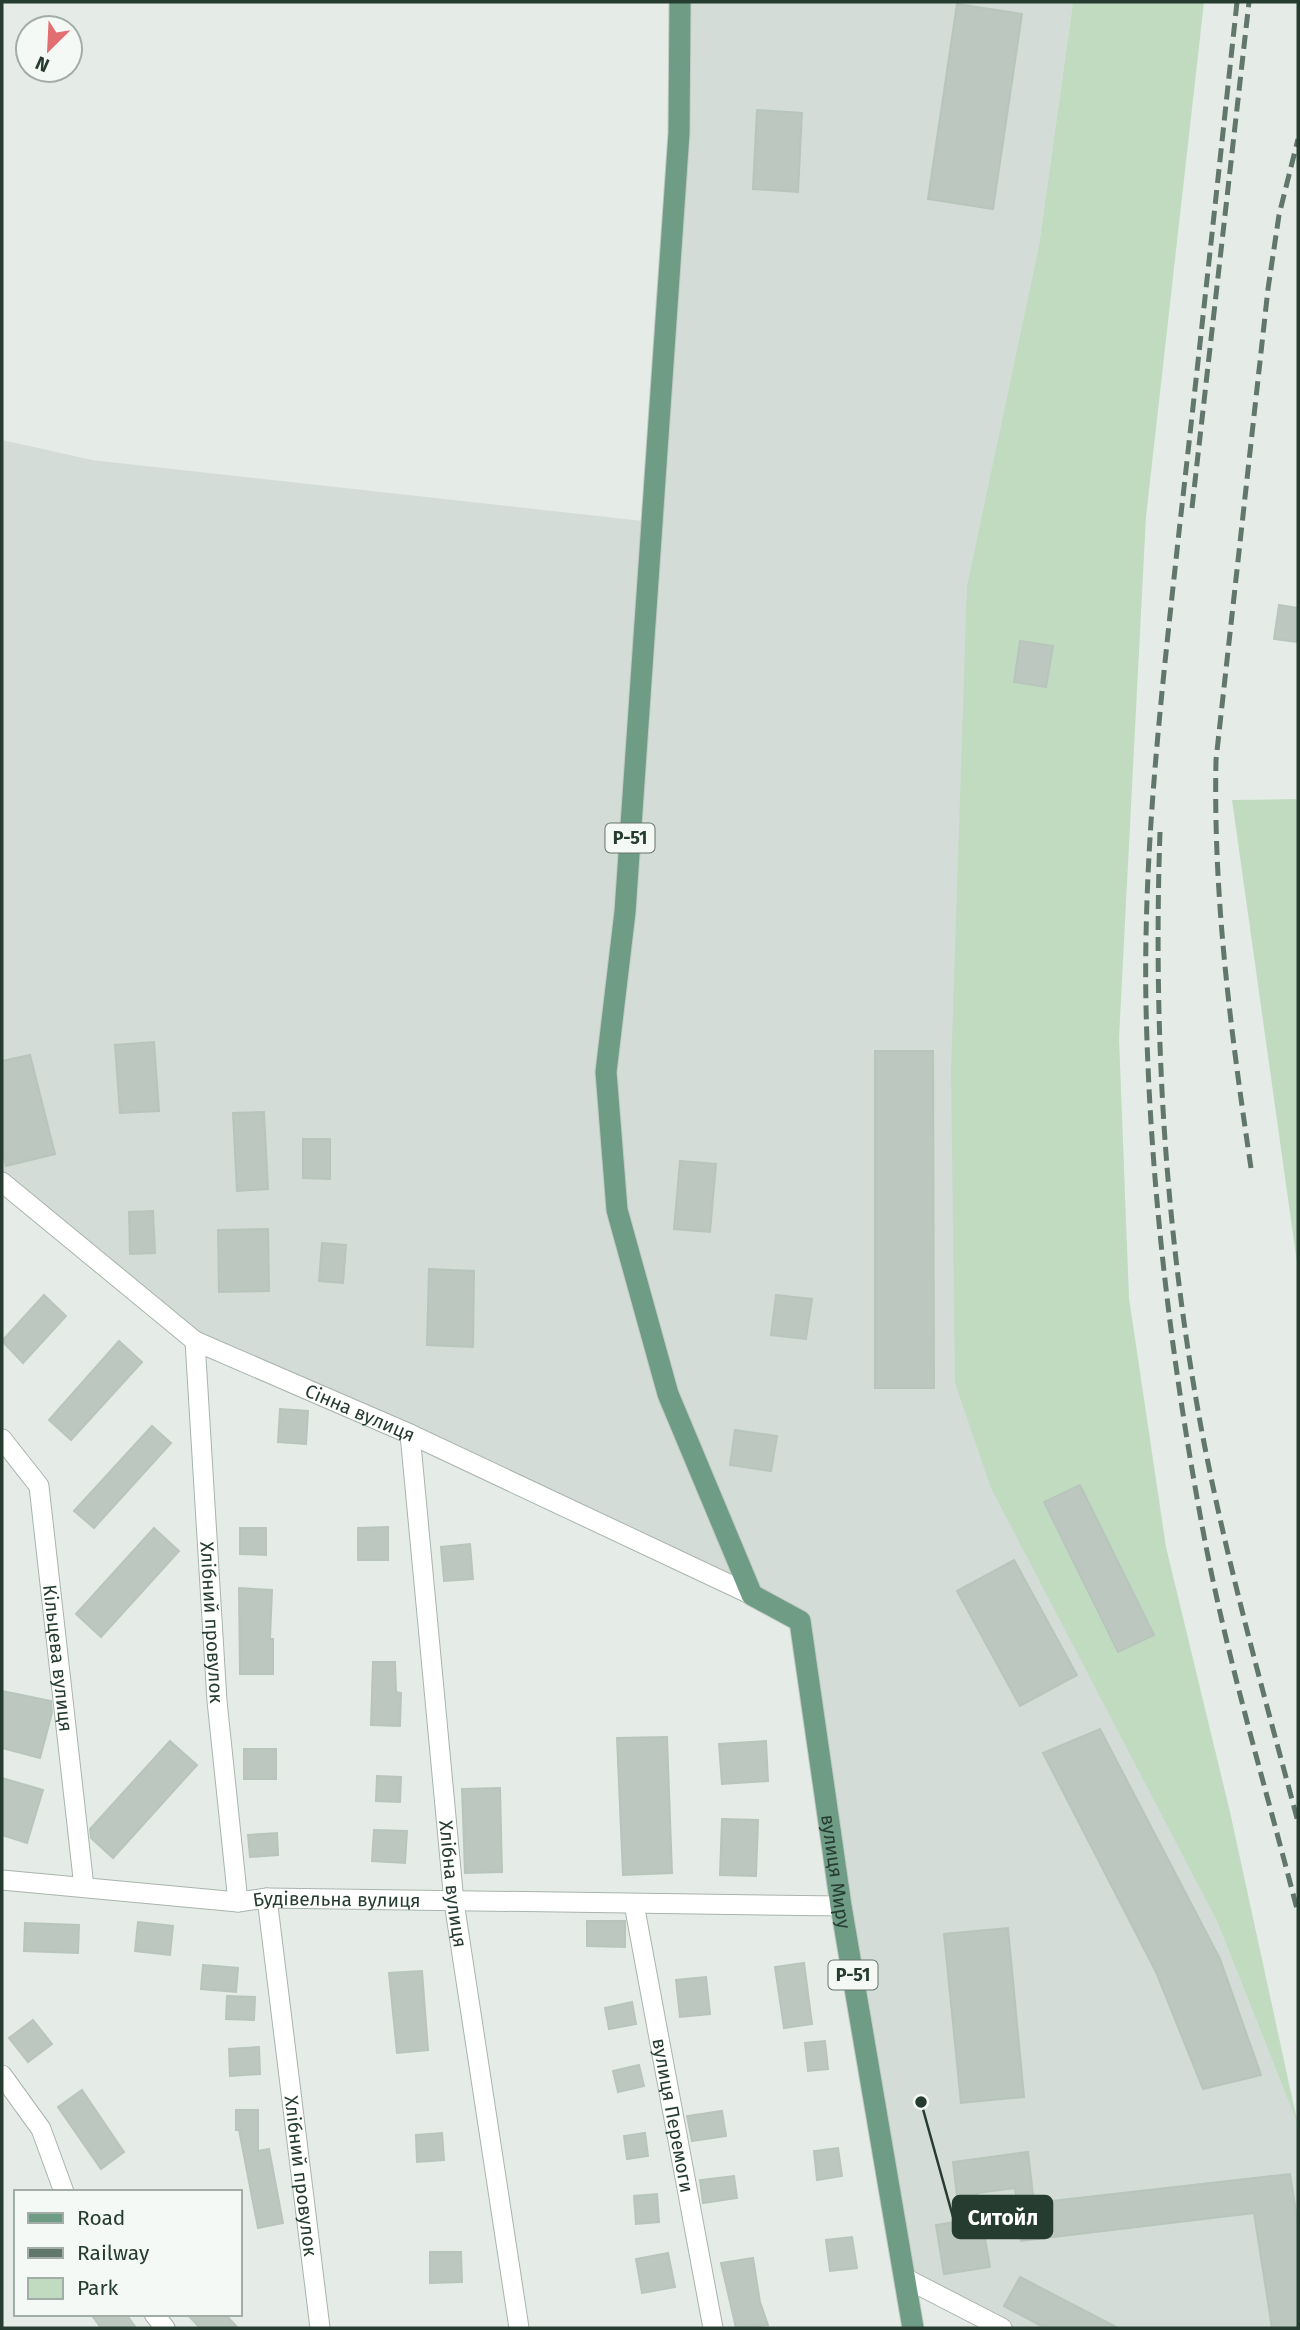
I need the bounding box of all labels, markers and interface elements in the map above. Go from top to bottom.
north arrow [14,14,84,84]
text: N [32,51,53,77]
road number: Р-51 [606,824,654,852]
street label: Сінна вулиця [302,1379,419,1446]
street label: Хлібний провулок [196,1541,229,1704]
street label: Кільцева вулиця [39,1583,78,1733]
street label: вулиця Миру [816,1813,856,1931]
street label: Хлібна вулиця [435,1819,472,1949]
street label: Будівельна вулиця [251,1886,421,1912]
road number: Р-51 [828,1961,878,1990]
street label: вулиця Перемоги [648,2036,699,2195]
street label: Хлібний провулок [280,2094,323,2258]
legend [14,2190,242,2316]
callout: Ситойл [953,2196,1052,2238]
text: Road [77,2205,125,2231]
text: Ситойл [968,2205,1038,2231]
text: Railway [77,2240,150,2266]
text: Park [77,2275,119,2301]

